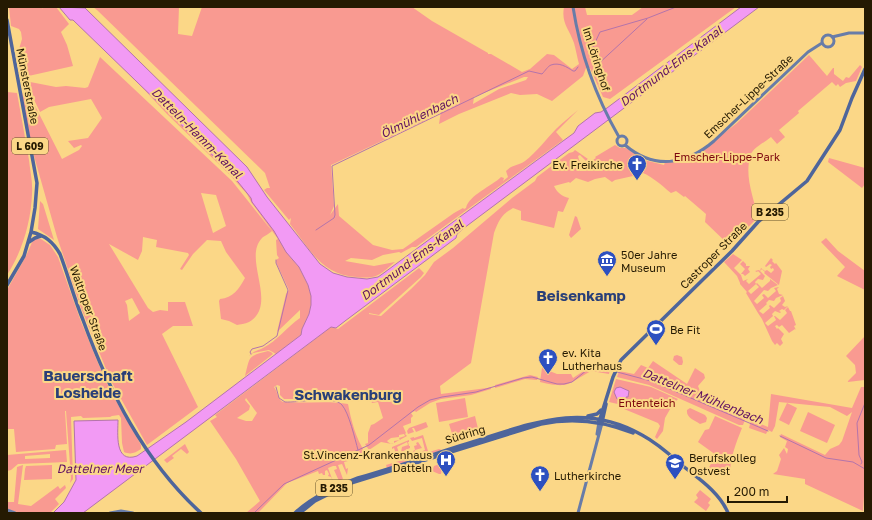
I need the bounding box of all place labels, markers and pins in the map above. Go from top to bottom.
church icon: Ev. Freikirche [626,153,648,181]
place label: Ev. Freikirche [552,158,623,171]
place label: 50er Jahre Museum [621,248,677,274]
museum icon: 50er Jahre Museum [596,249,618,277]
sports icon: Be Fit [645,318,667,346]
place label: Be Fit [670,323,700,336]
place label: ev. Kita Lutherhaus [562,346,622,372]
church icon: ev. Kita Lutherhaus [537,347,559,375]
place label: St.Vincenz-Krankenhaus Datteln [303,448,432,474]
hospital icon: St.Vincenz-Krankenhaus Datteln [435,449,457,477]
place label: Berufskolleg Ostvest [689,451,756,477]
school or university icon: Berufskolleg Ostvest [664,452,686,480]
church icon: Lutherkirche [529,464,551,492]
place label: Lutherkirche [554,469,621,482]

